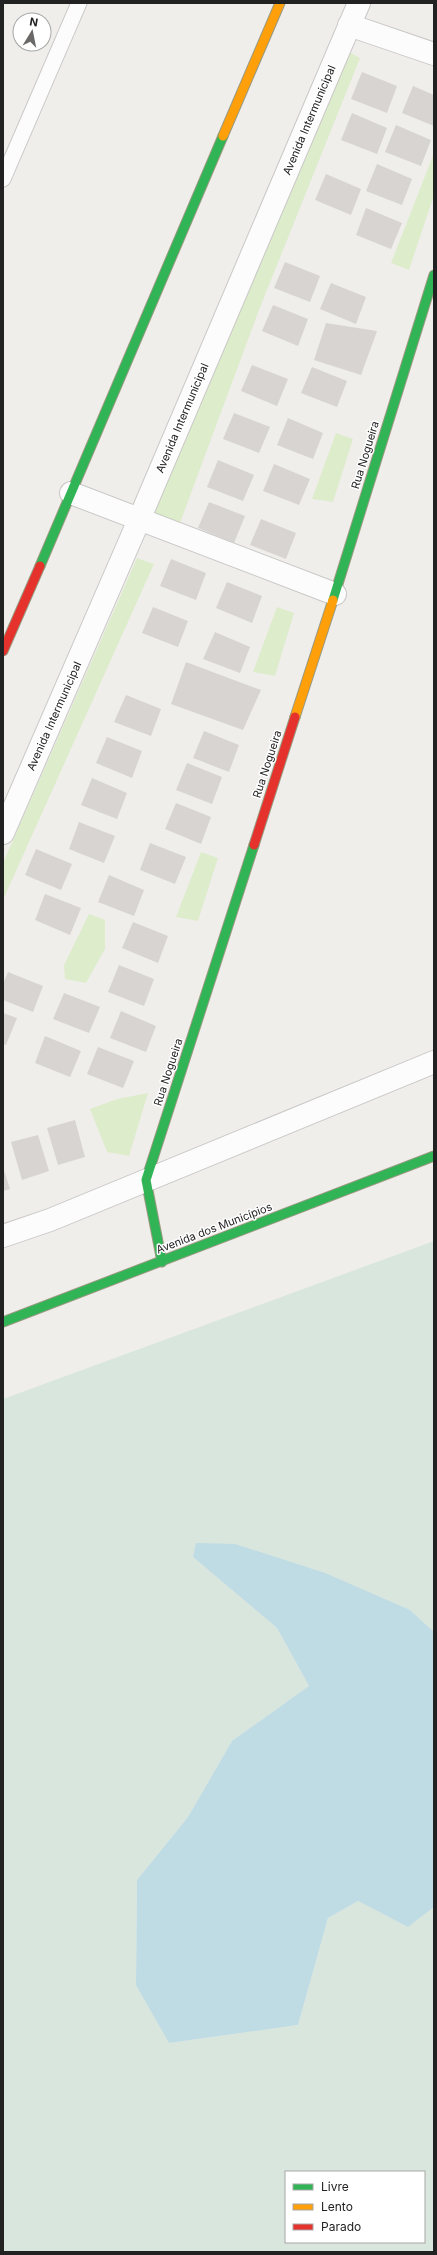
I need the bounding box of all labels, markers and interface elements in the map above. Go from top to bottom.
north arrow [12,12,52,52]
text: N [28,15,39,30]
street label: Avenida Intermunicipal [280,63,338,177]
street label: Avenida Intermunicipal [153,361,211,475]
street label: Rua Nogueira [348,419,382,491]
street label: Avenida Intermunicipal [24,659,84,773]
street label: Rua Nogueira [249,728,285,800]
street label: Rua Nogueira [150,1036,186,1108]
street label: Avenida dos Municípios [154,1199,274,1257]
legend [285,2171,425,2243]
text: Livre [321,2179,349,2194]
text: Lento [321,2199,353,2214]
text: Parado [321,2219,361,2234]

